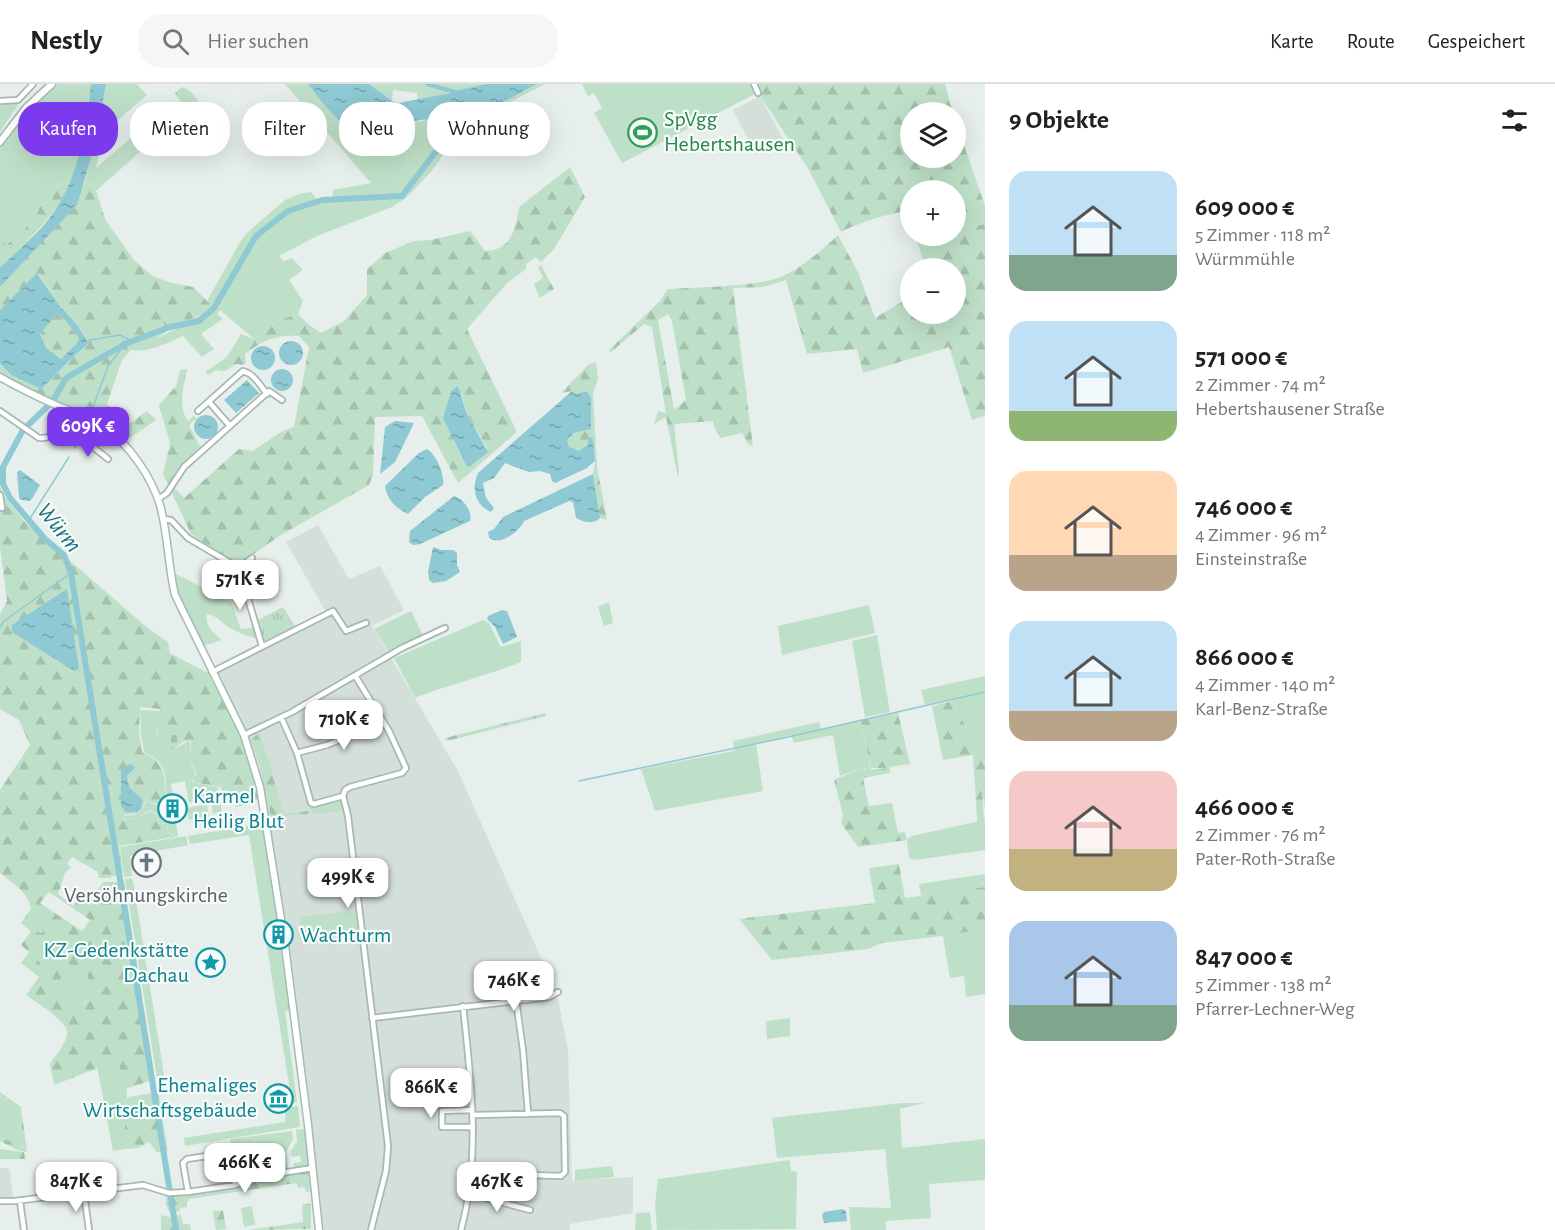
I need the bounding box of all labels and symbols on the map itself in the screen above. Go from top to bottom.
place label: SpVgg Hebertshausen [664,108,795,155]
sports icon: SpVgg Hebertshausen [627,116,659,148]
pin: 609K € [39,407,137,458]
water label: Würm [32,499,86,557]
pin: 571K € [191,560,289,611]
pin: 710K € [295,700,393,751]
place label: Karmel Heilig Blut [193,785,284,832]
building icon: Karmel Heilig Blut [156,793,188,825]
church icon: Versöhnungskirche [130,847,162,879]
pin: 499K € [299,858,397,909]
place label: Versöhnungskirche [64,884,228,906]
building icon: Wachturm [263,919,295,951]
place label: Wachturm [300,924,391,946]
place label: KZ-Gedenkstätte Dachau [44,939,189,986]
place icon: KZ-Gedenkstätte Dachau [194,947,226,979]
pin: 746K € [465,961,563,1012]
pin: 866K € [382,1068,480,1119]
place label: Ehemaliges Wirtschaftsgebäude [83,1074,257,1121]
museum icon: Ehemaliges Wirtschaftsgebäude [262,1082,294,1114]
pin: 466K € [196,1143,294,1194]
pin: 847K € [27,1162,125,1213]
pin: 467K € [448,1162,546,1213]

